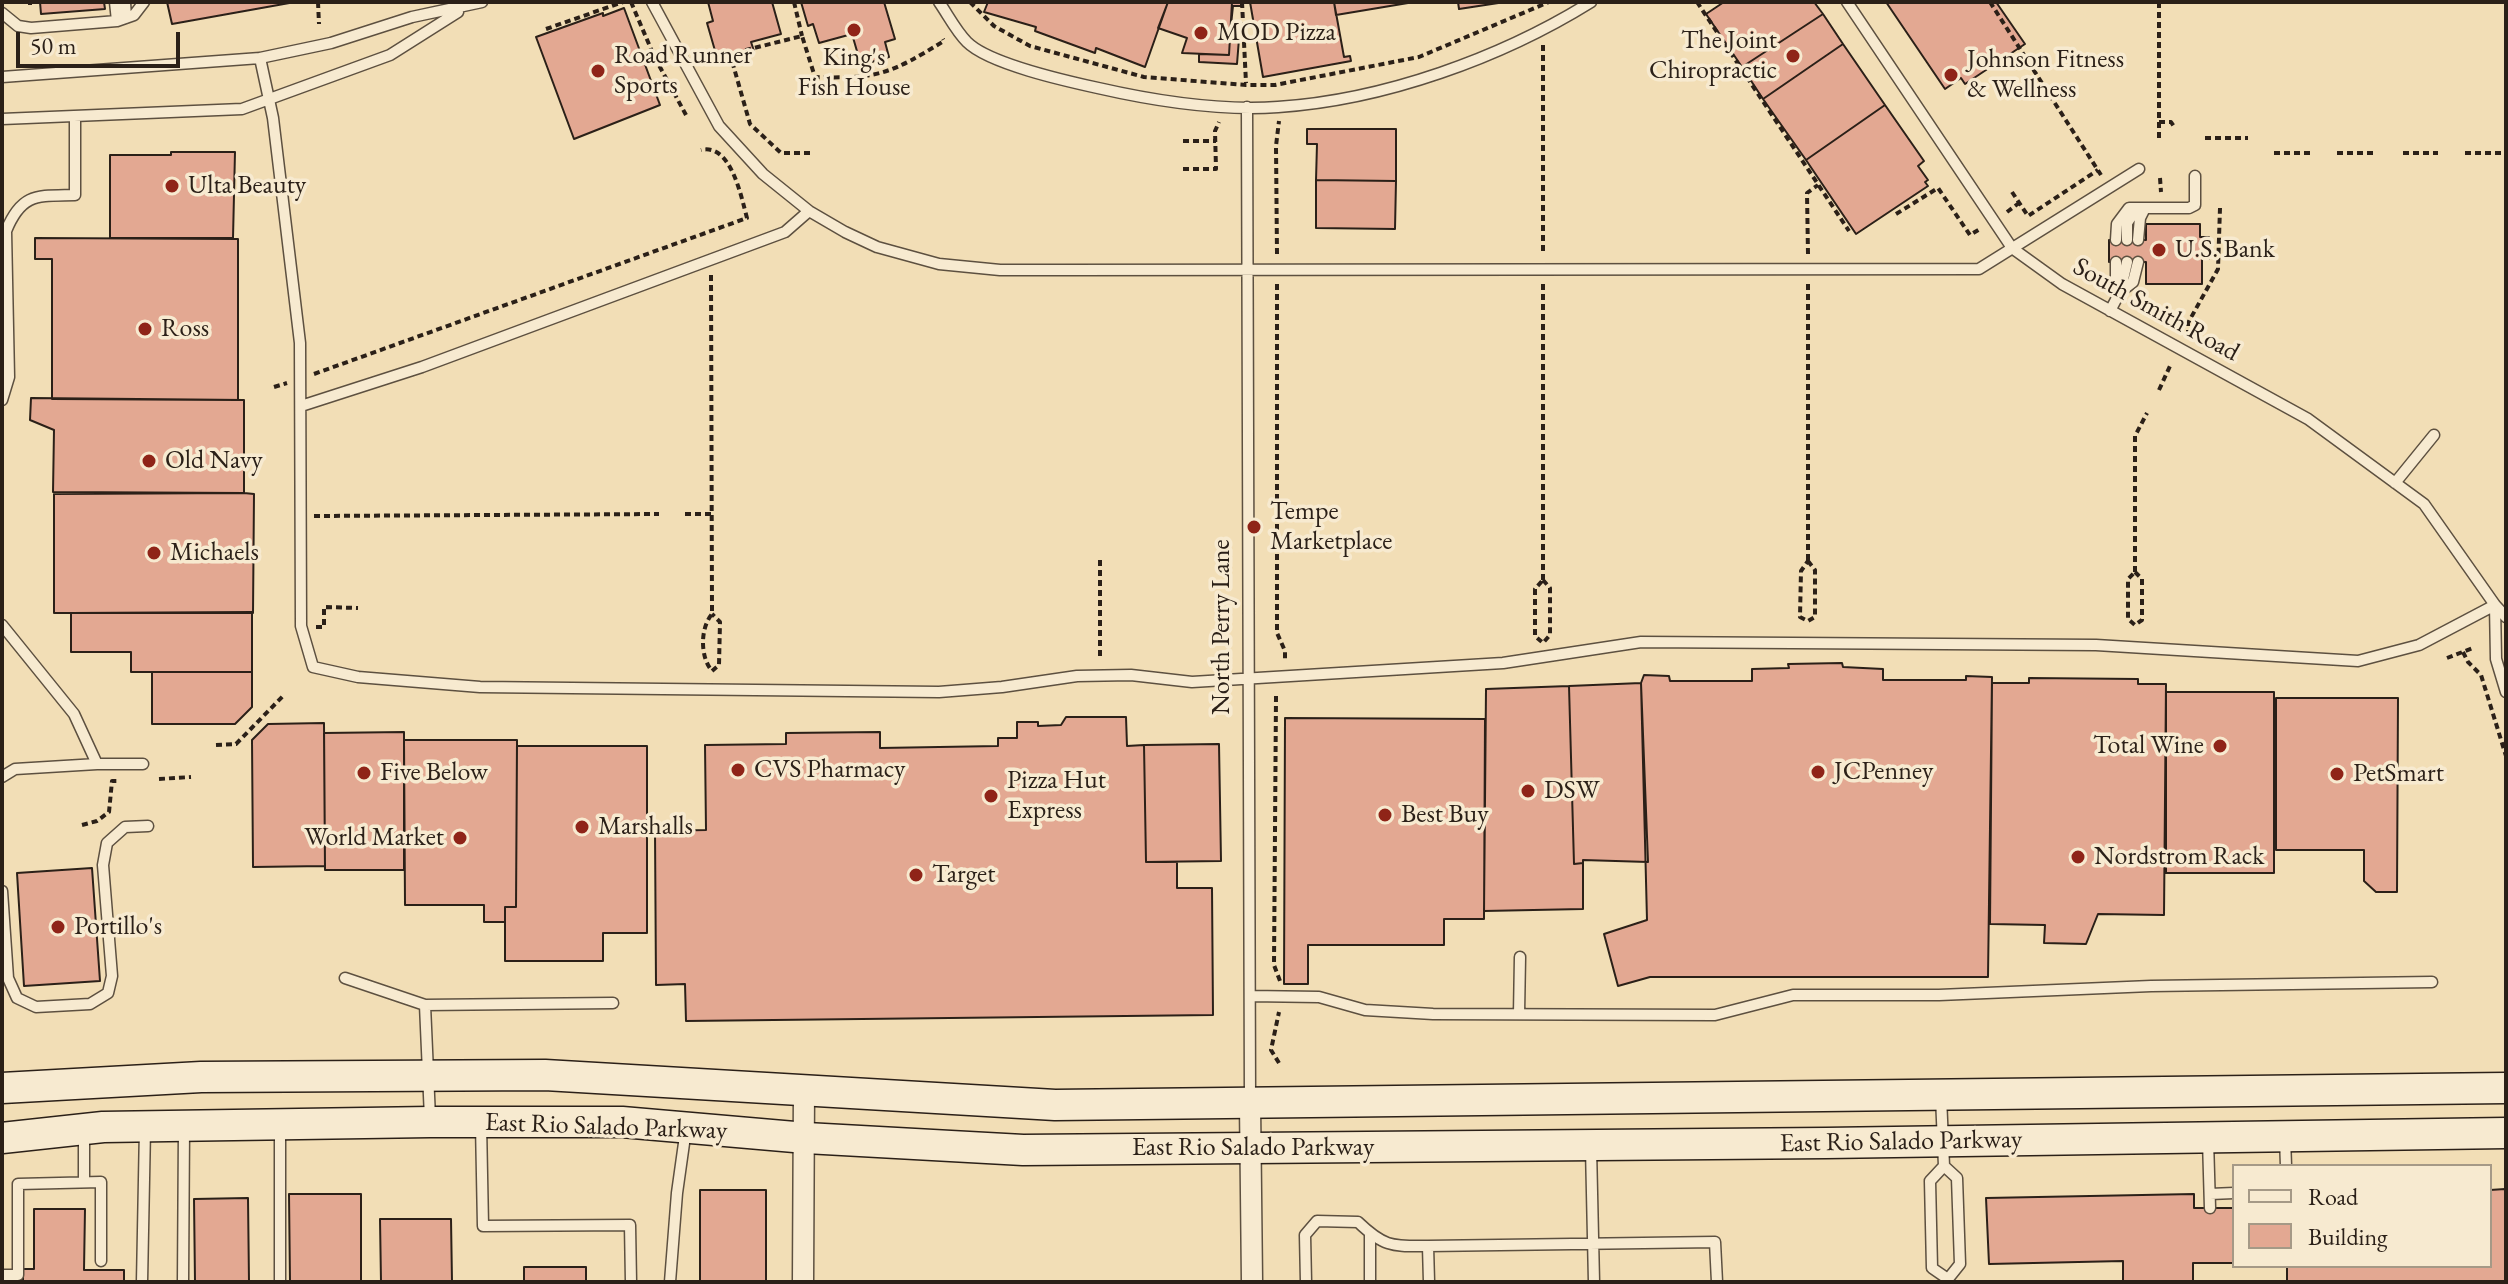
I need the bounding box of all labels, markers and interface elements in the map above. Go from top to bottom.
scale bar [20,16,184,66]
place label: MOD Pizza [1217,17,1336,49]
marker: King's Fish House [845,21,863,39]
marker: MOD Pizza [1192,24,1210,42]
place label: The Joint Chiropractic [1649,25,1777,86]
text: 50 m [30,30,77,61]
place label: Road Runner Sports [614,40,752,102]
place label: King's Fish House [798,42,910,104]
place label: Johnson Fitness & Wellness [1967,44,2124,106]
marker: The Joint Chiropractic [1784,47,1802,65]
marker: Road Runner Sports [589,62,607,80]
marker: Johnson Fitness & Wellness [1942,66,1960,84]
place label: Ulta Beauty [188,170,306,202]
marker: Ulta Beauty [163,177,181,195]
place label: U.S. Bank [2175,234,2275,266]
marker: U.S. Bank [2150,241,2168,259]
street label: South Smith Road [2067,251,2245,369]
place label: Ross [161,313,209,345]
marker: Ross [136,320,154,338]
place label: Old Navy [165,445,263,477]
marker: Old Navy [140,452,158,470]
place label: Tempe Marketplace [1270,496,1392,558]
marker: Tempe Marketplace [1245,518,1263,536]
place label: Michaels [170,537,259,569]
street label: North Perry Lane [1206,539,1238,715]
marker: Michaels [145,544,163,562]
place label: Total Wine [2093,730,2204,762]
marker: Total Wine [2211,737,2229,755]
place label: CVS Pharmacy [754,754,905,786]
place label: JCPenney [1834,756,1933,788]
place label: Five Below [380,757,488,789]
place label: PetSmart [2353,758,2444,790]
marker: CVS Pharmacy [729,761,747,779]
marker: JCPenney [1809,763,1827,781]
marker: Five Below [355,764,373,782]
place label: Pizza Hut Express [1007,765,1106,826]
marker: PetSmart [2328,765,2346,783]
place label: DSW [1544,775,1600,807]
marker: DSW [1519,782,1537,800]
marker: Pizza Hut Express [982,787,1000,805]
place label: Best Buy [1401,799,1489,831]
marker: Best Buy [1376,806,1394,824]
place label: Marshalls [598,811,693,843]
marker: Marshalls [573,818,591,836]
place label: World Market [304,822,444,854]
marker: World Market [451,829,469,847]
place label: Nordstrom Rack [2094,841,2265,873]
marker: Nordstrom Rack [2069,848,2087,866]
place label: Target [932,859,995,891]
marker: Target [907,866,925,884]
place label: Portillo's [74,911,162,943]
marker: Portillo's [49,918,67,936]
street label: East Rio Salado Parkway [484,1107,728,1147]
street label: East Rio Salado Parkway [1779,1124,2023,1160]
street label: East Rio Salado Parkway [1132,1132,1374,1164]
legend [2232,1164,2492,1268]
text: Road [2308,1181,2358,1212]
text: Building [2308,1221,2388,1252]

